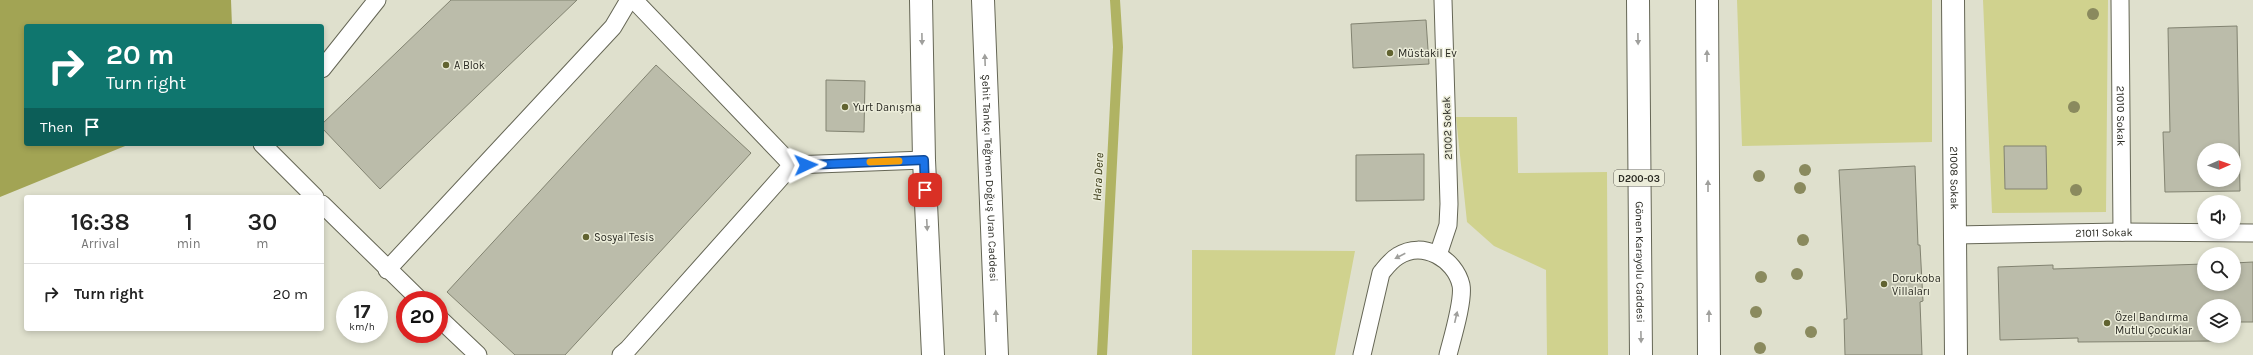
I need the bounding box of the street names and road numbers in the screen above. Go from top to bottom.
street label: Şehit Tankçı Teğmen Doğuş Uran Caddesi [979,74,1000,282]
street label: 21010 Sokak [2114,86,2127,146]
street label: 21002 Sokak [1440,96,1455,160]
street label: 21008 Sokak [1947,146,1961,210]
road number: D200-03 [1614,170,1664,186]
street label: Gönen Karayolu Caddesi [1633,201,1647,323]
street label: 21011 Sokak [2075,226,2133,240]

